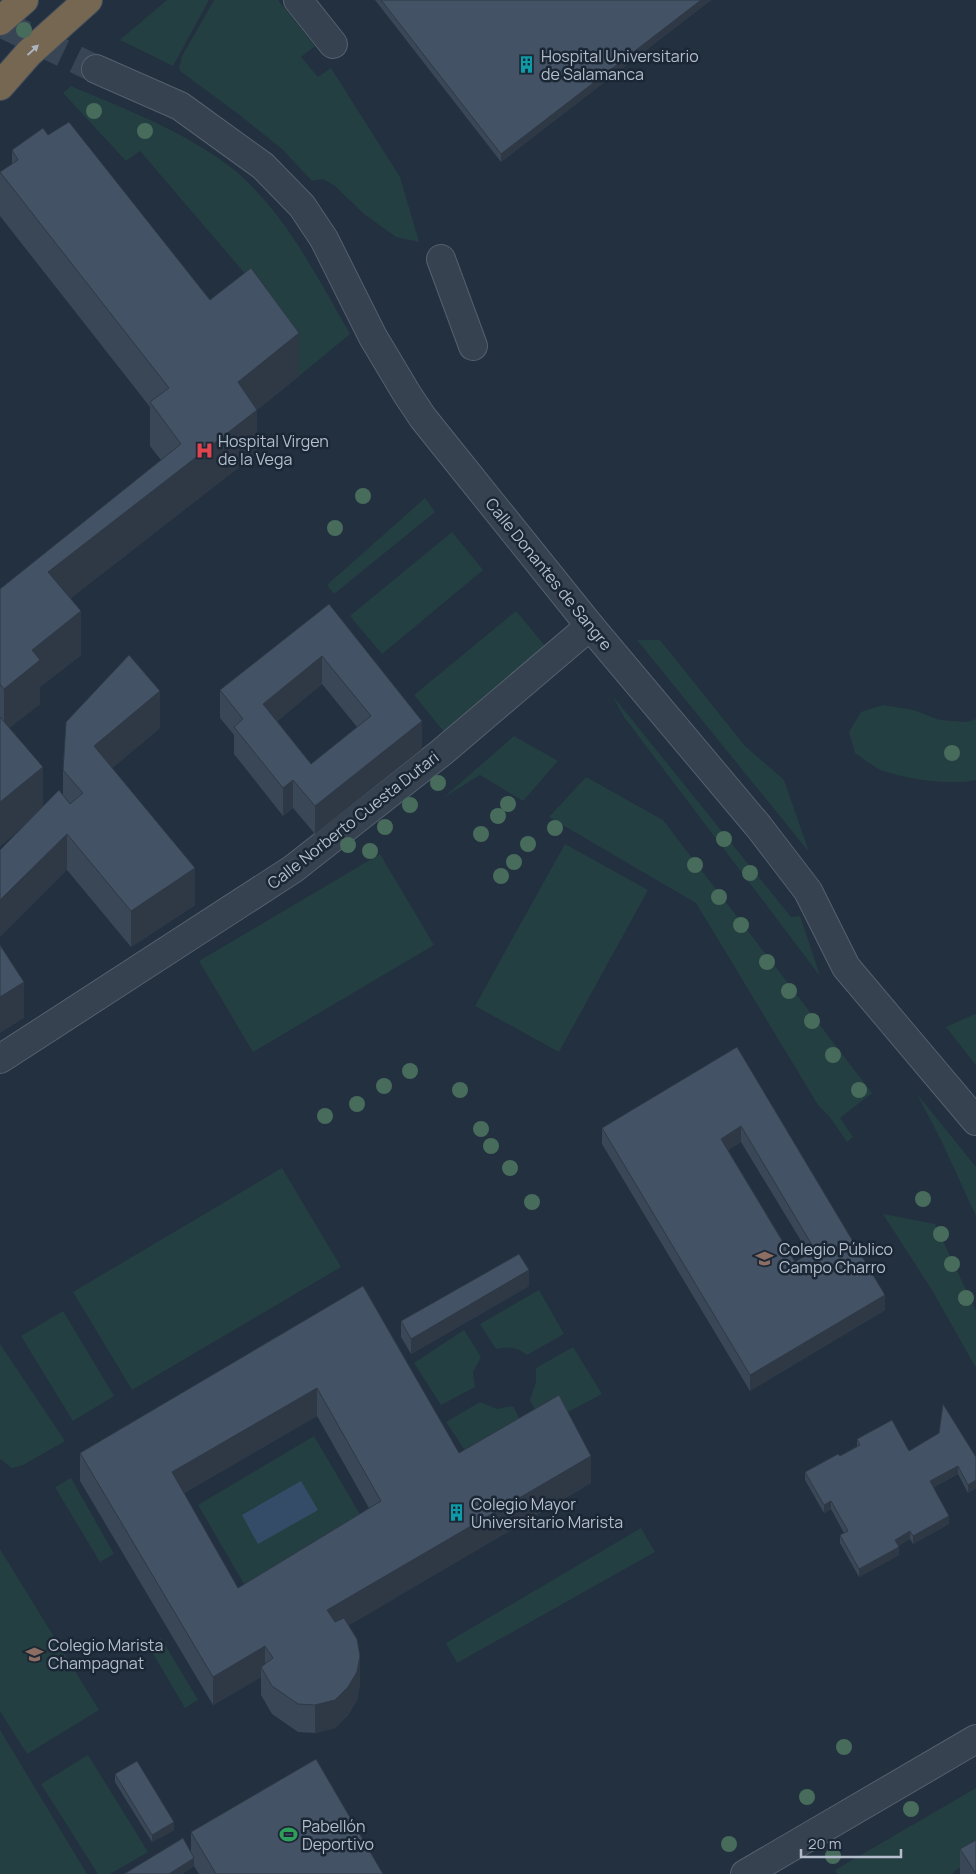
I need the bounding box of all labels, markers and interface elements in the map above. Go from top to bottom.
one-way arrow [26,44,38,56]
place label: Hospital Universitario de Salamanca [541,45,699,85]
building icon: Hospital Universitario de Salamanca [517,55,537,75]
place label: Hospital Virgen de la Vega [218,430,329,470]
hospital icon: Hospital Virgen de la Vega [194,440,214,460]
street label: Calle Donantes de Sangre [481,493,617,655]
street label: Calle Norberto Cuesta Dutari [263,746,443,894]
place label: Colegio Público Campo Charro [779,1238,893,1278]
school or university icon: Colegio Público Campo Charro [755,1248,775,1268]
place label: Colegio Mayor Universitario Marista [471,1493,623,1533]
building icon: Colegio Mayor Universitario Marista [447,1503,467,1523]
place label: Colegio Marista Champagnat [48,1634,163,1674]
school or university icon: Colegio Marista Champagnat [24,1644,44,1664]
place label: Pabellón Deportivo [302,1815,374,1855]
sports icon: Pabellón Deportivo [278,1825,298,1845]
scale bar [801,1826,901,1858]
text: 20 m [808,1833,841,1854]

